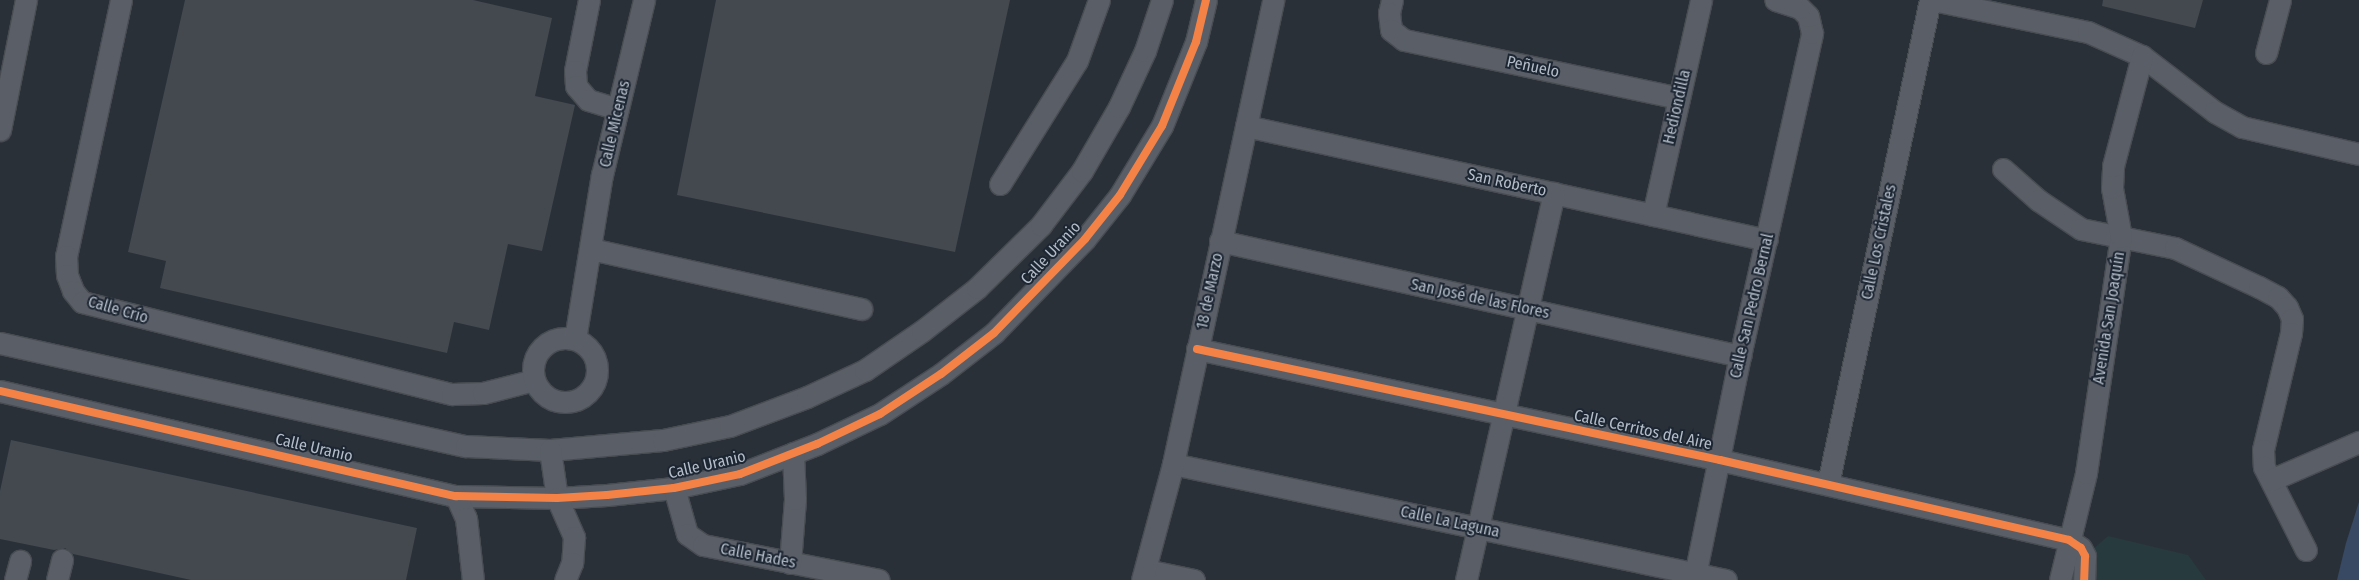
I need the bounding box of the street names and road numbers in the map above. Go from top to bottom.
street label: Peñuelo [1505,52,1561,82]
street label: Hediondilla [1659,68,1695,146]
street label: Calle Micenas [596,79,634,169]
street label: San Roberto [1466,165,1548,201]
street label: Calle Los Cristales [1857,183,1901,301]
street label: Calle Uranio [1017,218,1085,288]
street label: Calle San Pedro Bernal [1726,232,1778,380]
street label: Avenida San Joaquín [2089,250,2129,386]
street label: 18 de Marzo [1193,251,1227,331]
street label: San José de las Flores [1409,275,1551,323]
street label: Calle Crío [86,292,150,328]
street label: Calle Cerritos del Aire [1572,406,1714,454]
street label: Calle Uranio [273,430,355,466]
street label: Calle Uranio [666,447,748,483]
street label: Calle La Laguna [1399,502,1501,542]
street label: Calle Hades [719,539,797,573]

